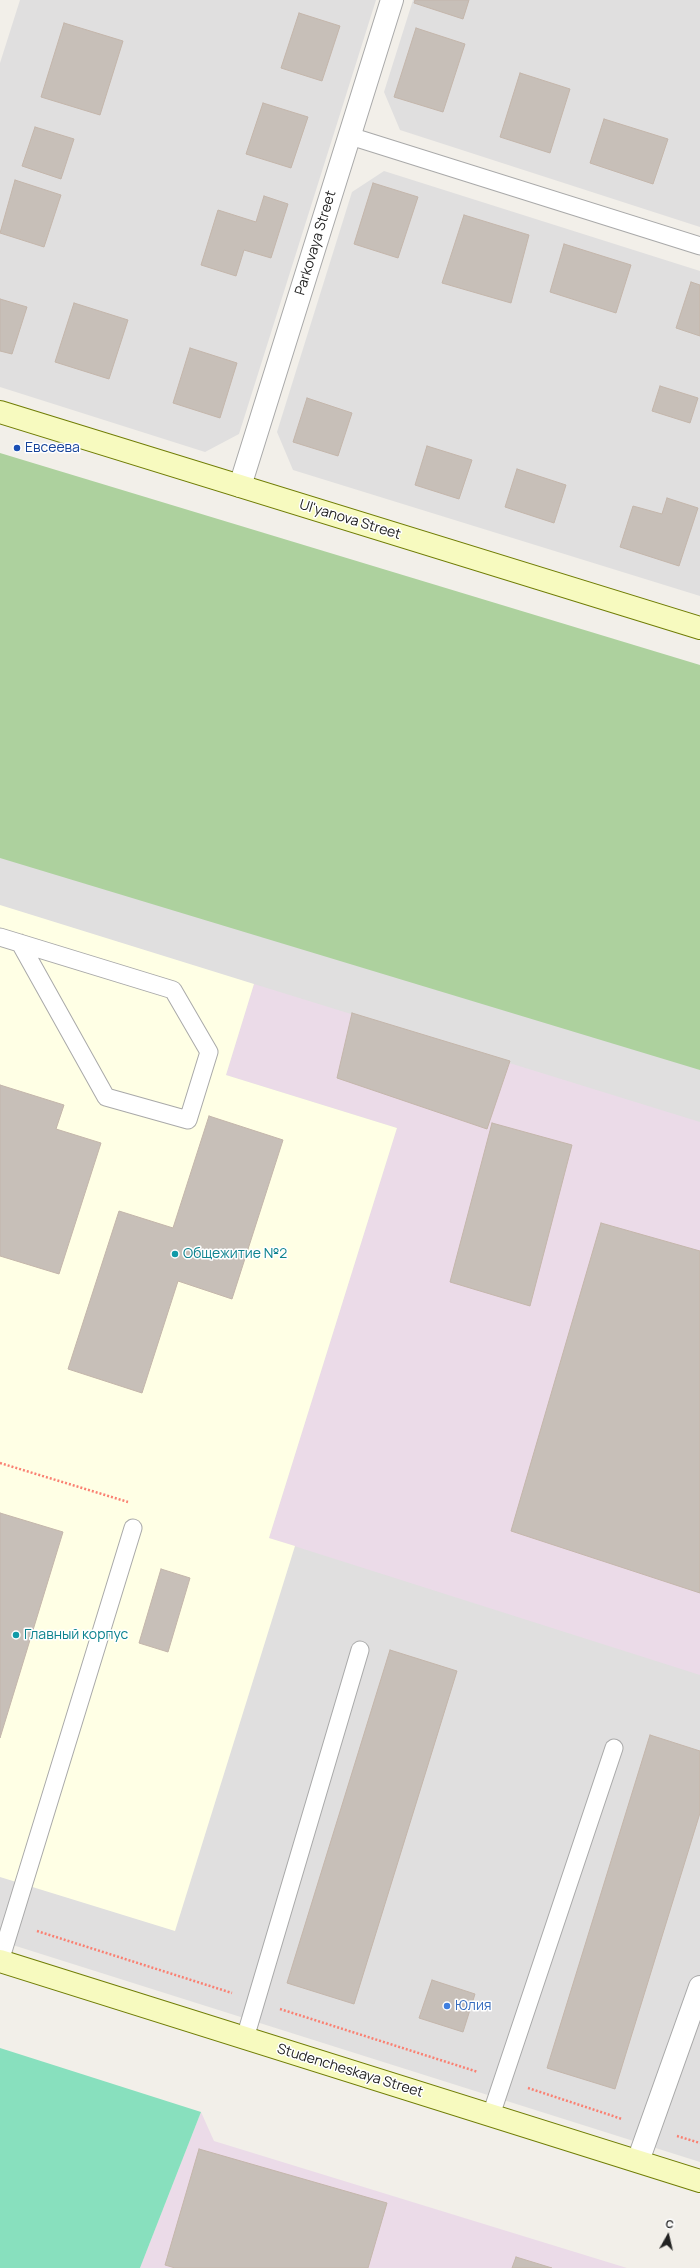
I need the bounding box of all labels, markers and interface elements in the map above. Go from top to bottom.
street label: Parkovaya Street [292,189,340,297]
place label: Евсеева [25,440,80,456]
marker: Евсеева [12,443,22,453]
street label: Ul'yanova Street [297,497,403,543]
place label: Общежитие №2 [183,1246,287,1262]
marker: Общежитие №2 [170,1249,180,1259]
place label: Главный корпус [24,1627,128,1643]
marker: Главный корпус [11,1630,21,1640]
place label: Юлия [455,1998,492,2014]
marker: Юлия [442,2001,452,2011]
street label: Studencheskaya Street [275,2041,425,2101]
north arrow [648,2216,688,2256]
text: С [665,2216,675,2232]

